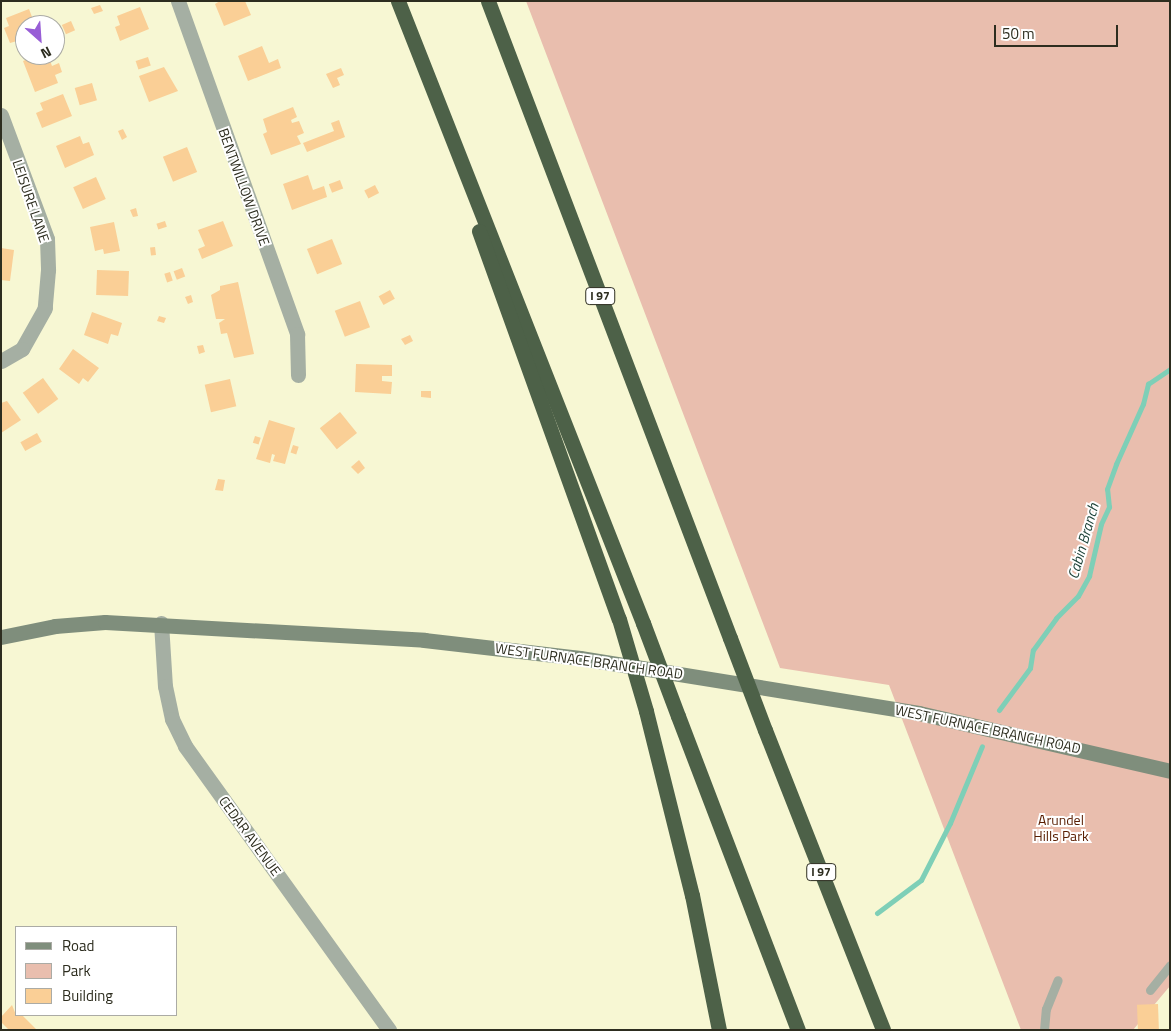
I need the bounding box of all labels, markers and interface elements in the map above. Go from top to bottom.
north arrow [15,15,65,65]
scale bar [996,15,1120,47]
text: 50 m [1002,22,1035,45]
text: N [37,41,55,65]
street label: BENTWILLOW DRIVE [215,126,273,248]
street label: LEISURE LANE [9,158,53,244]
road number: I 97 [585,286,615,306]
water label: Cabin Branch [1064,501,1102,581]
street label: WEST FURNACE BRANCH ROAD [494,640,684,682]
street label: WEST FURNACE BRANCH ROAD [894,701,1082,757]
street label: CEDAR AVENUE [215,793,285,879]
park label: Arundel Hills Park [1033,812,1089,844]
road number: I 97 [806,862,836,882]
legend [15,926,178,1016]
text: Road [62,934,94,957]
text: Park [62,959,91,982]
text: Building [62,984,113,1007]

